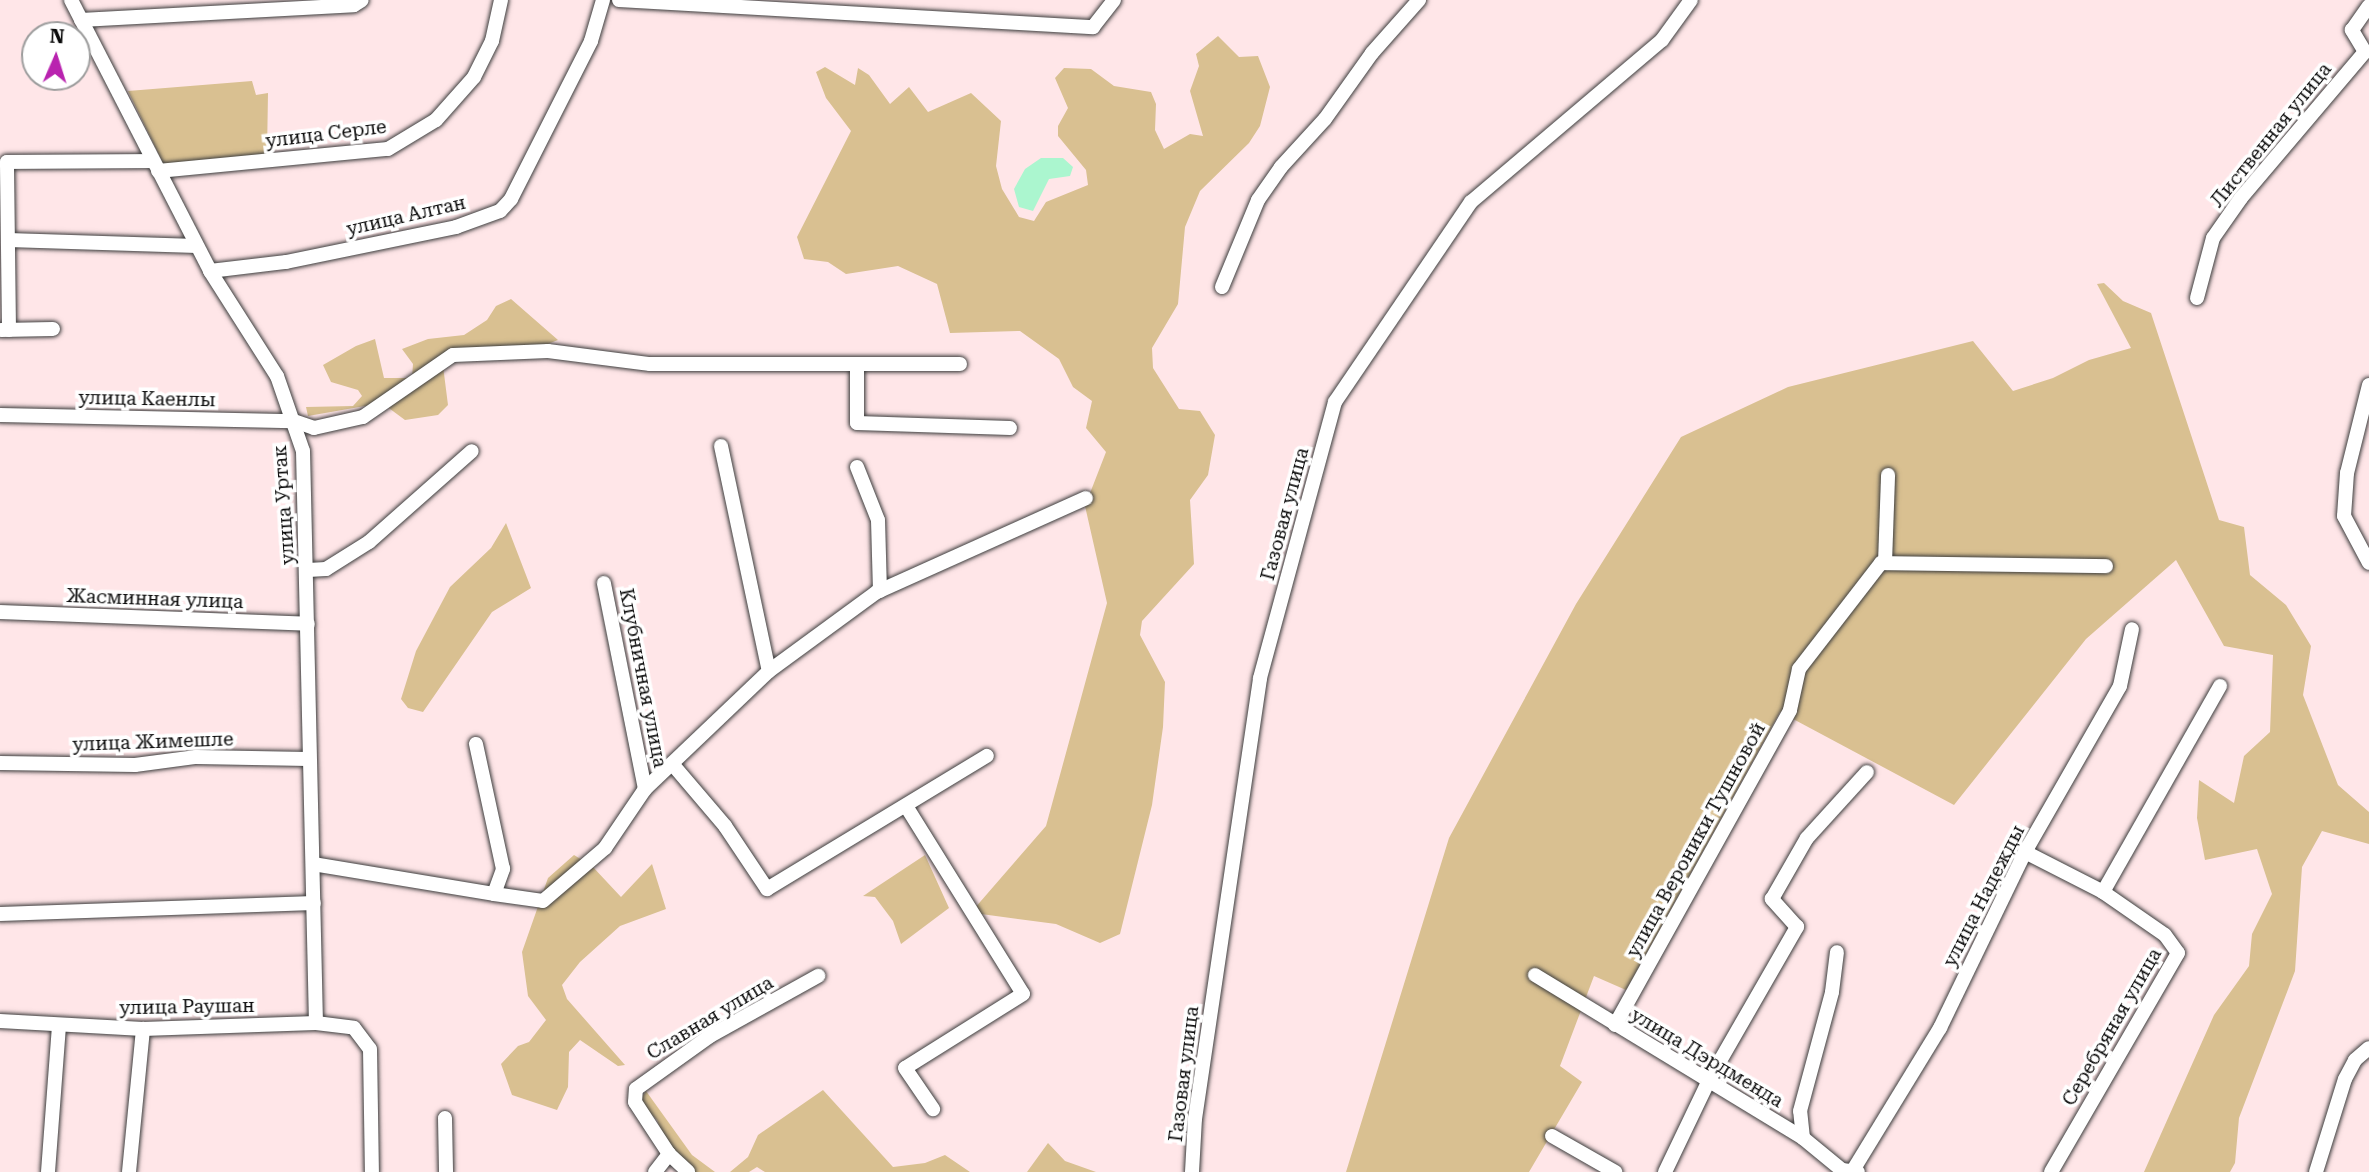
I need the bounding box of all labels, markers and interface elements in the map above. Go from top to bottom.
north arrow [21,21,91,91]
text: N [49,25,65,48]
street label: Лиственная улица [2206,58,2336,212]
street label: улица Серле [264,115,388,153]
street label: улица Алтан [344,191,468,241]
street label: улица Каенлы [78,386,216,412]
street label: улица Уртак [268,444,300,566]
street label: Газовая улица [1256,445,1314,583]
street label: Жасминная улица [66,585,244,613]
street label: Клубничная улица [614,587,672,769]
street label: улица Вероники Тушновой [1622,718,1770,962]
street label: улица Жимешле [72,728,234,756]
street label: улица Надежды [1938,821,2030,971]
street label: Серебряная улица [2058,944,2166,1110]
street label: Славная улица [643,971,777,1065]
street label: улица Раушан [119,994,255,1020]
street label: улица Дэрдменда [1627,1003,1787,1113]
street label: Газовая улица [1164,1005,1204,1143]

